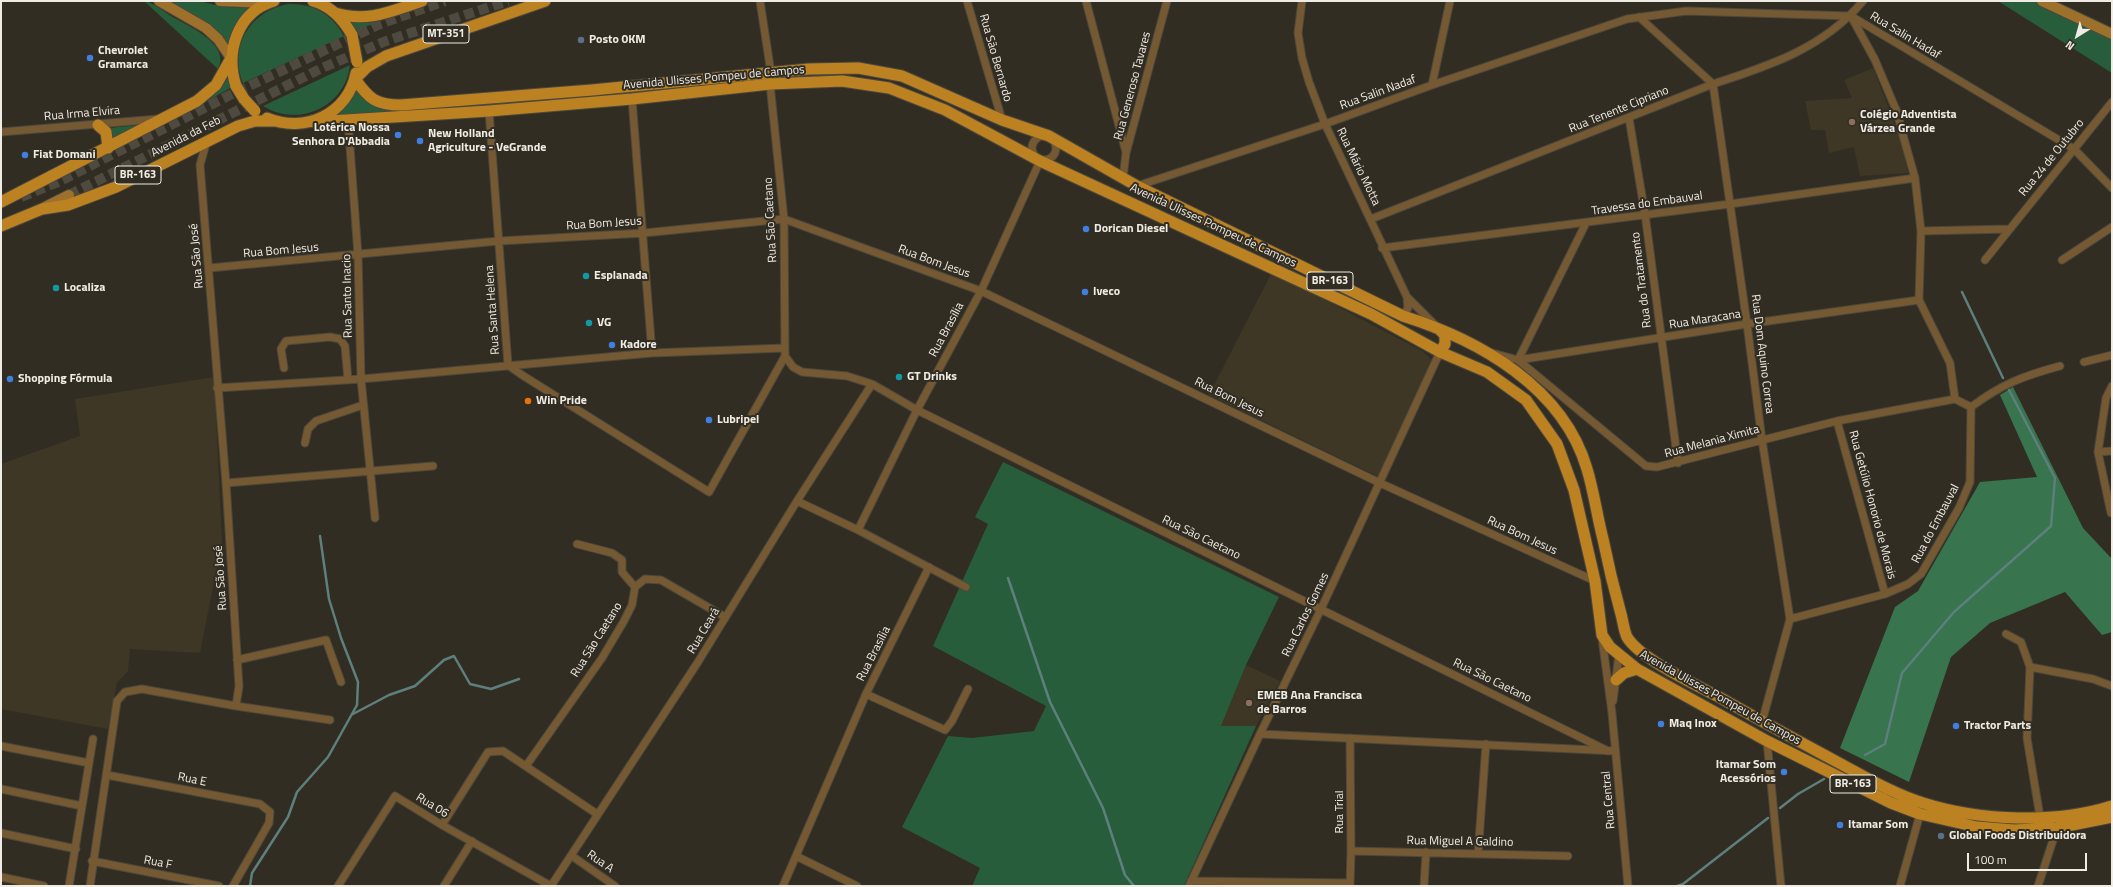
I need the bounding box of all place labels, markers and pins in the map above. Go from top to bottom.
place label: Posto 0KM [589,33,646,47]
marker: Posto 0KM [576,35,586,45]
place label: Chevrolet Gramarca [98,44,148,72]
marker: Chevrolet Gramarca [85,53,95,63]
place label: Colégio Adventista Várzea Grande [1860,108,1957,136]
marker: Colégio Adventista Várzea Grande [1847,117,1857,127]
place label: Lotérica Nossa Senhora D'Abbadia [292,121,390,149]
place label: New Holland Agriculture - VeGrande [428,127,546,155]
marker: Lotérica Nossa Senhora D'Abbadia [393,130,403,140]
marker: New Holland Agriculture - VeGrande [415,136,425,146]
place label: Fiat Domani [33,148,96,162]
marker: Fiat Domani [20,150,30,160]
place label: Dorican Diesel [1094,222,1168,236]
marker: Dorican Diesel [1081,224,1091,234]
place label: Esplanada [594,269,648,283]
marker: Esplanada [581,271,591,281]
place label: Localiza [64,281,105,295]
marker: Localiza [51,283,61,293]
place label: Iveco [1093,285,1120,299]
marker: Iveco [1080,287,1090,297]
place label: VG [597,316,611,330]
marker: VG [584,318,594,328]
place label: Kadore [620,338,657,352]
marker: Kadore [607,340,617,350]
place label: GT Drinks [907,370,957,384]
place label: Shopping Fórmula [18,372,112,386]
marker: GT Drinks [894,372,904,382]
marker: Shopping Fórmula [5,374,15,384]
place label: Win Pride [536,394,587,408]
marker: Win Pride [523,396,533,406]
place label: Lubripel [717,413,759,427]
marker: Lubripel [704,415,714,425]
place label: EMEB Ana Francisca de Barros [1257,689,1362,717]
marker: EMEB Ana Francisca de Barros [1244,698,1254,708]
place label: Maq Inox [1669,717,1717,731]
marker: Maq Inox [1656,719,1666,729]
place label: Tractor Parts [1964,719,2031,733]
marker: Tractor Parts [1951,721,1961,731]
place label: Itamar Som Acessórios [1716,758,1776,786]
marker: Itamar Som Acessórios [1779,767,1789,777]
place label: Itamar Som [1848,818,1908,832]
marker: Itamar Som [1835,820,1845,830]
place label: Global Foods Distribuidora [1949,829,2086,843]
marker: Global Foods Distribuidora [1936,831,1946,841]

